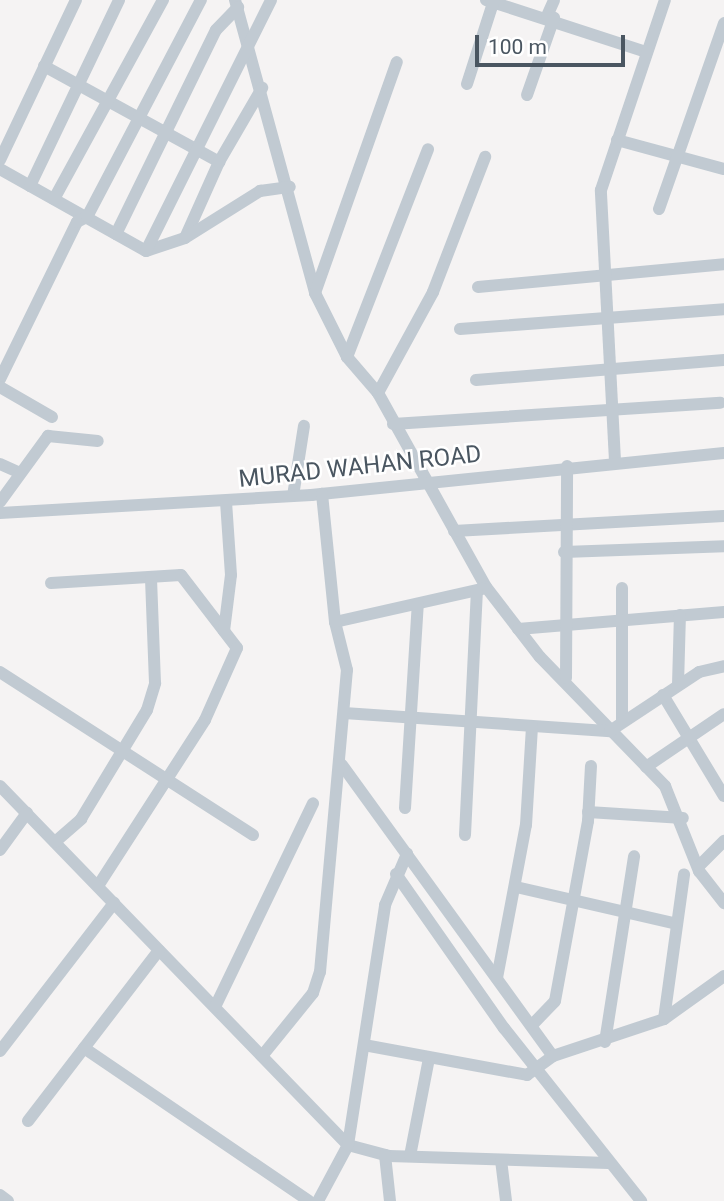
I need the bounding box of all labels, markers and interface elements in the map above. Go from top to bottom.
scale bar [479,21,630,65]
text: 100 m [488,35,547,59]
street label: MURAD WAHAN ROAD [237,440,483,494]

